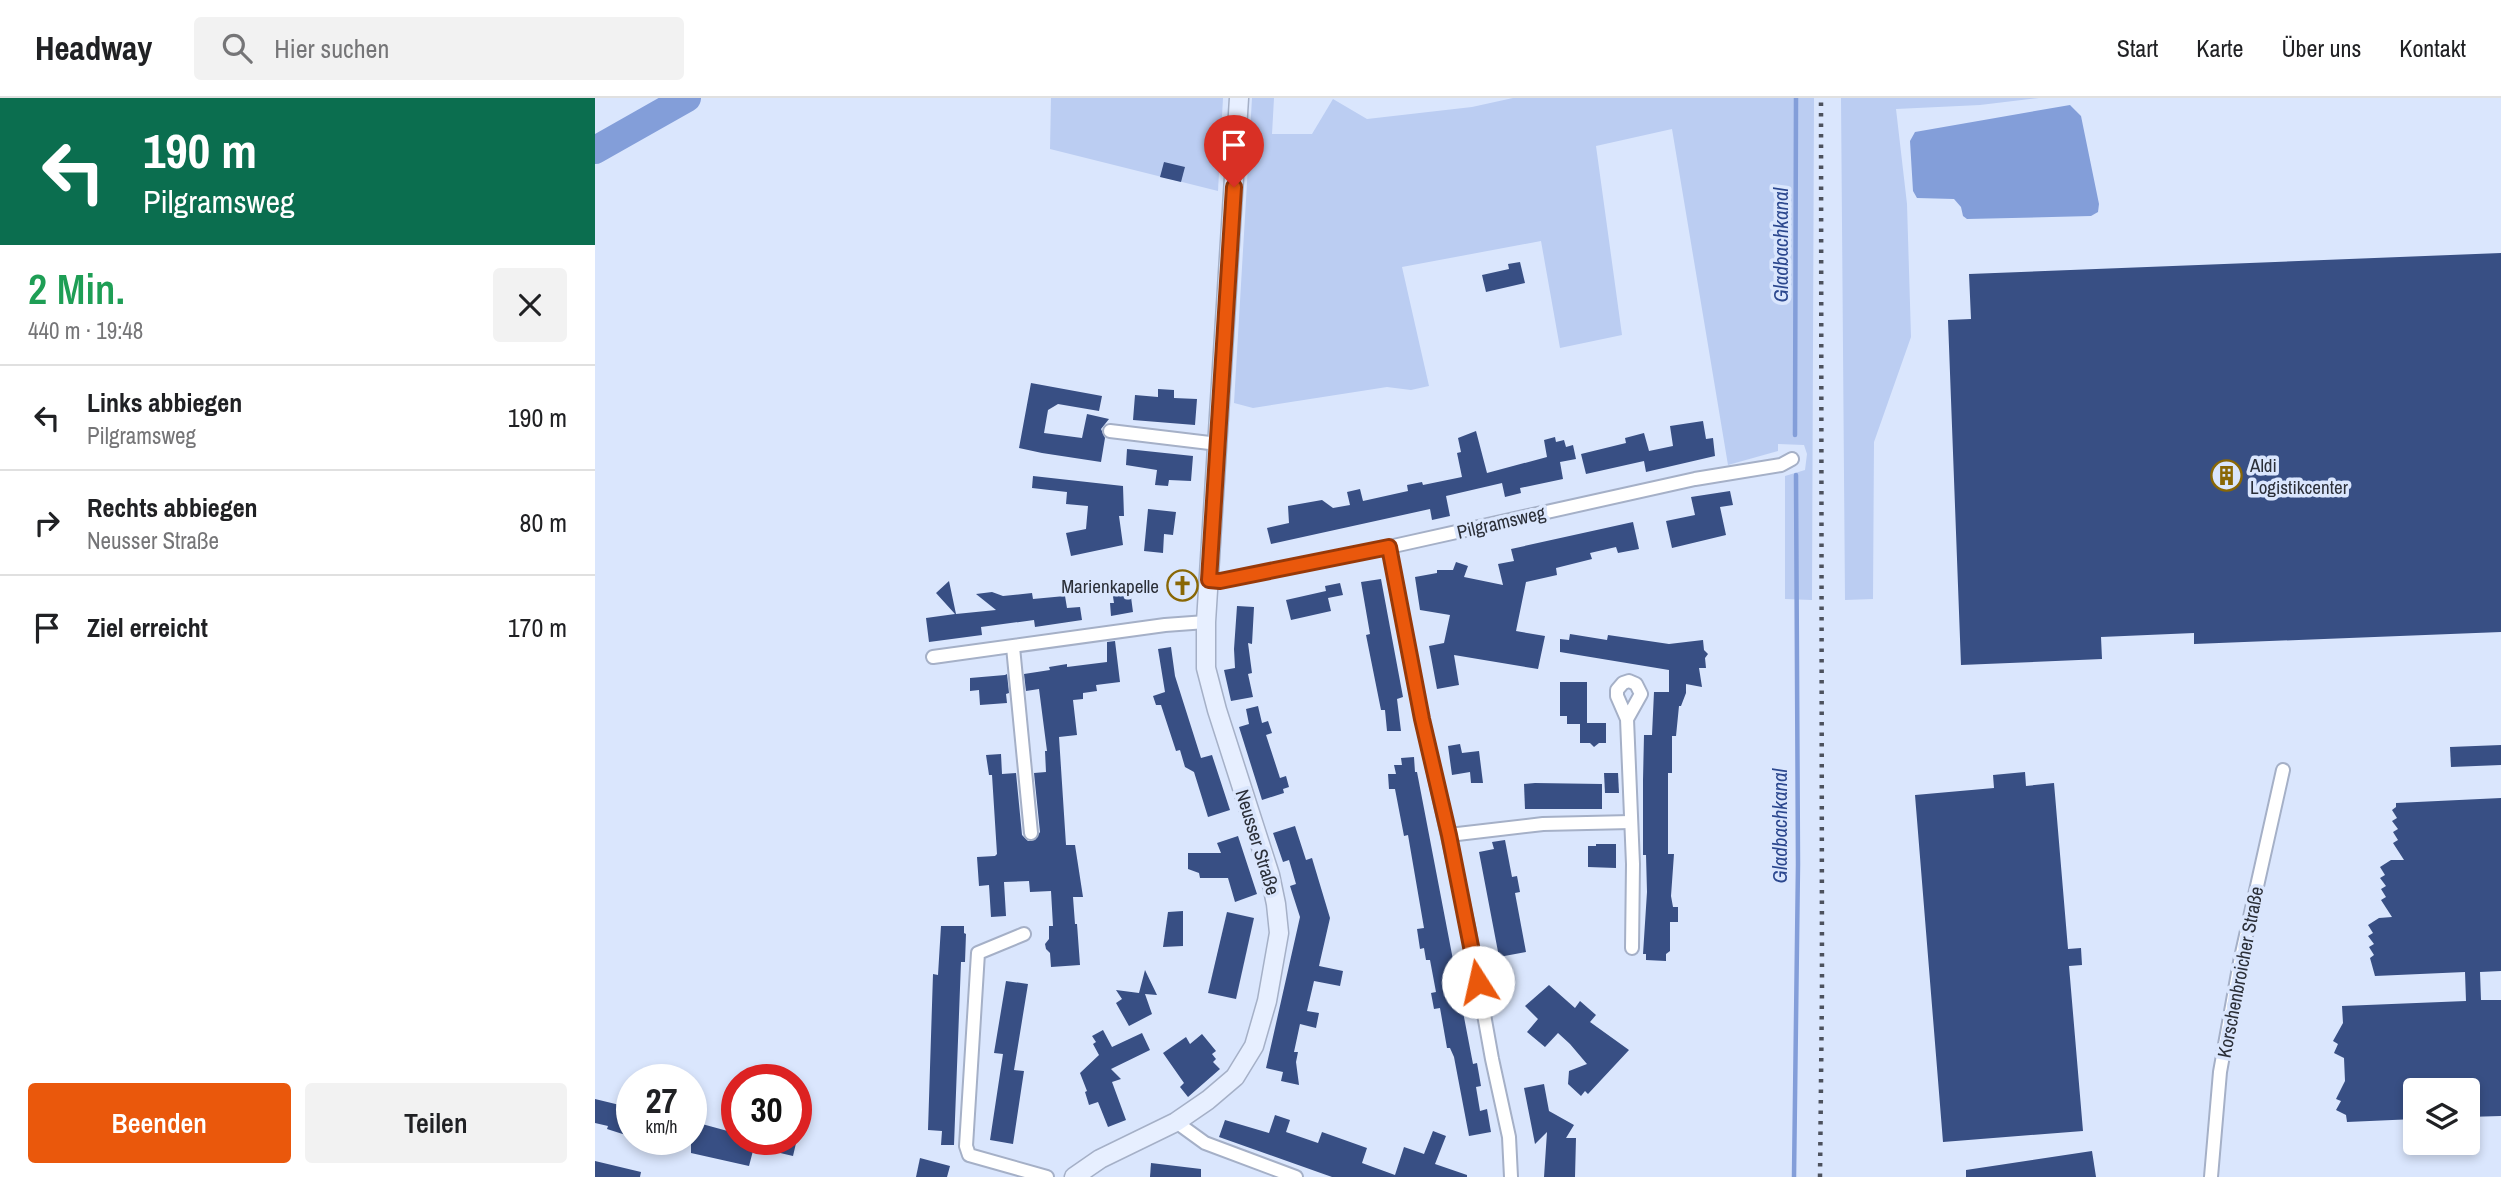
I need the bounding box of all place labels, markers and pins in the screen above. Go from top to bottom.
pin [1204,115,1264,187]
place label: Aldi Logistikcenter [2249,452,2349,500]
building icon: Aldi Logistikcenter [2210,459,2244,493]
church icon: Marienkapelle [1165,569,1199,603]
place label: Marienkapelle [1061,573,1159,599]

